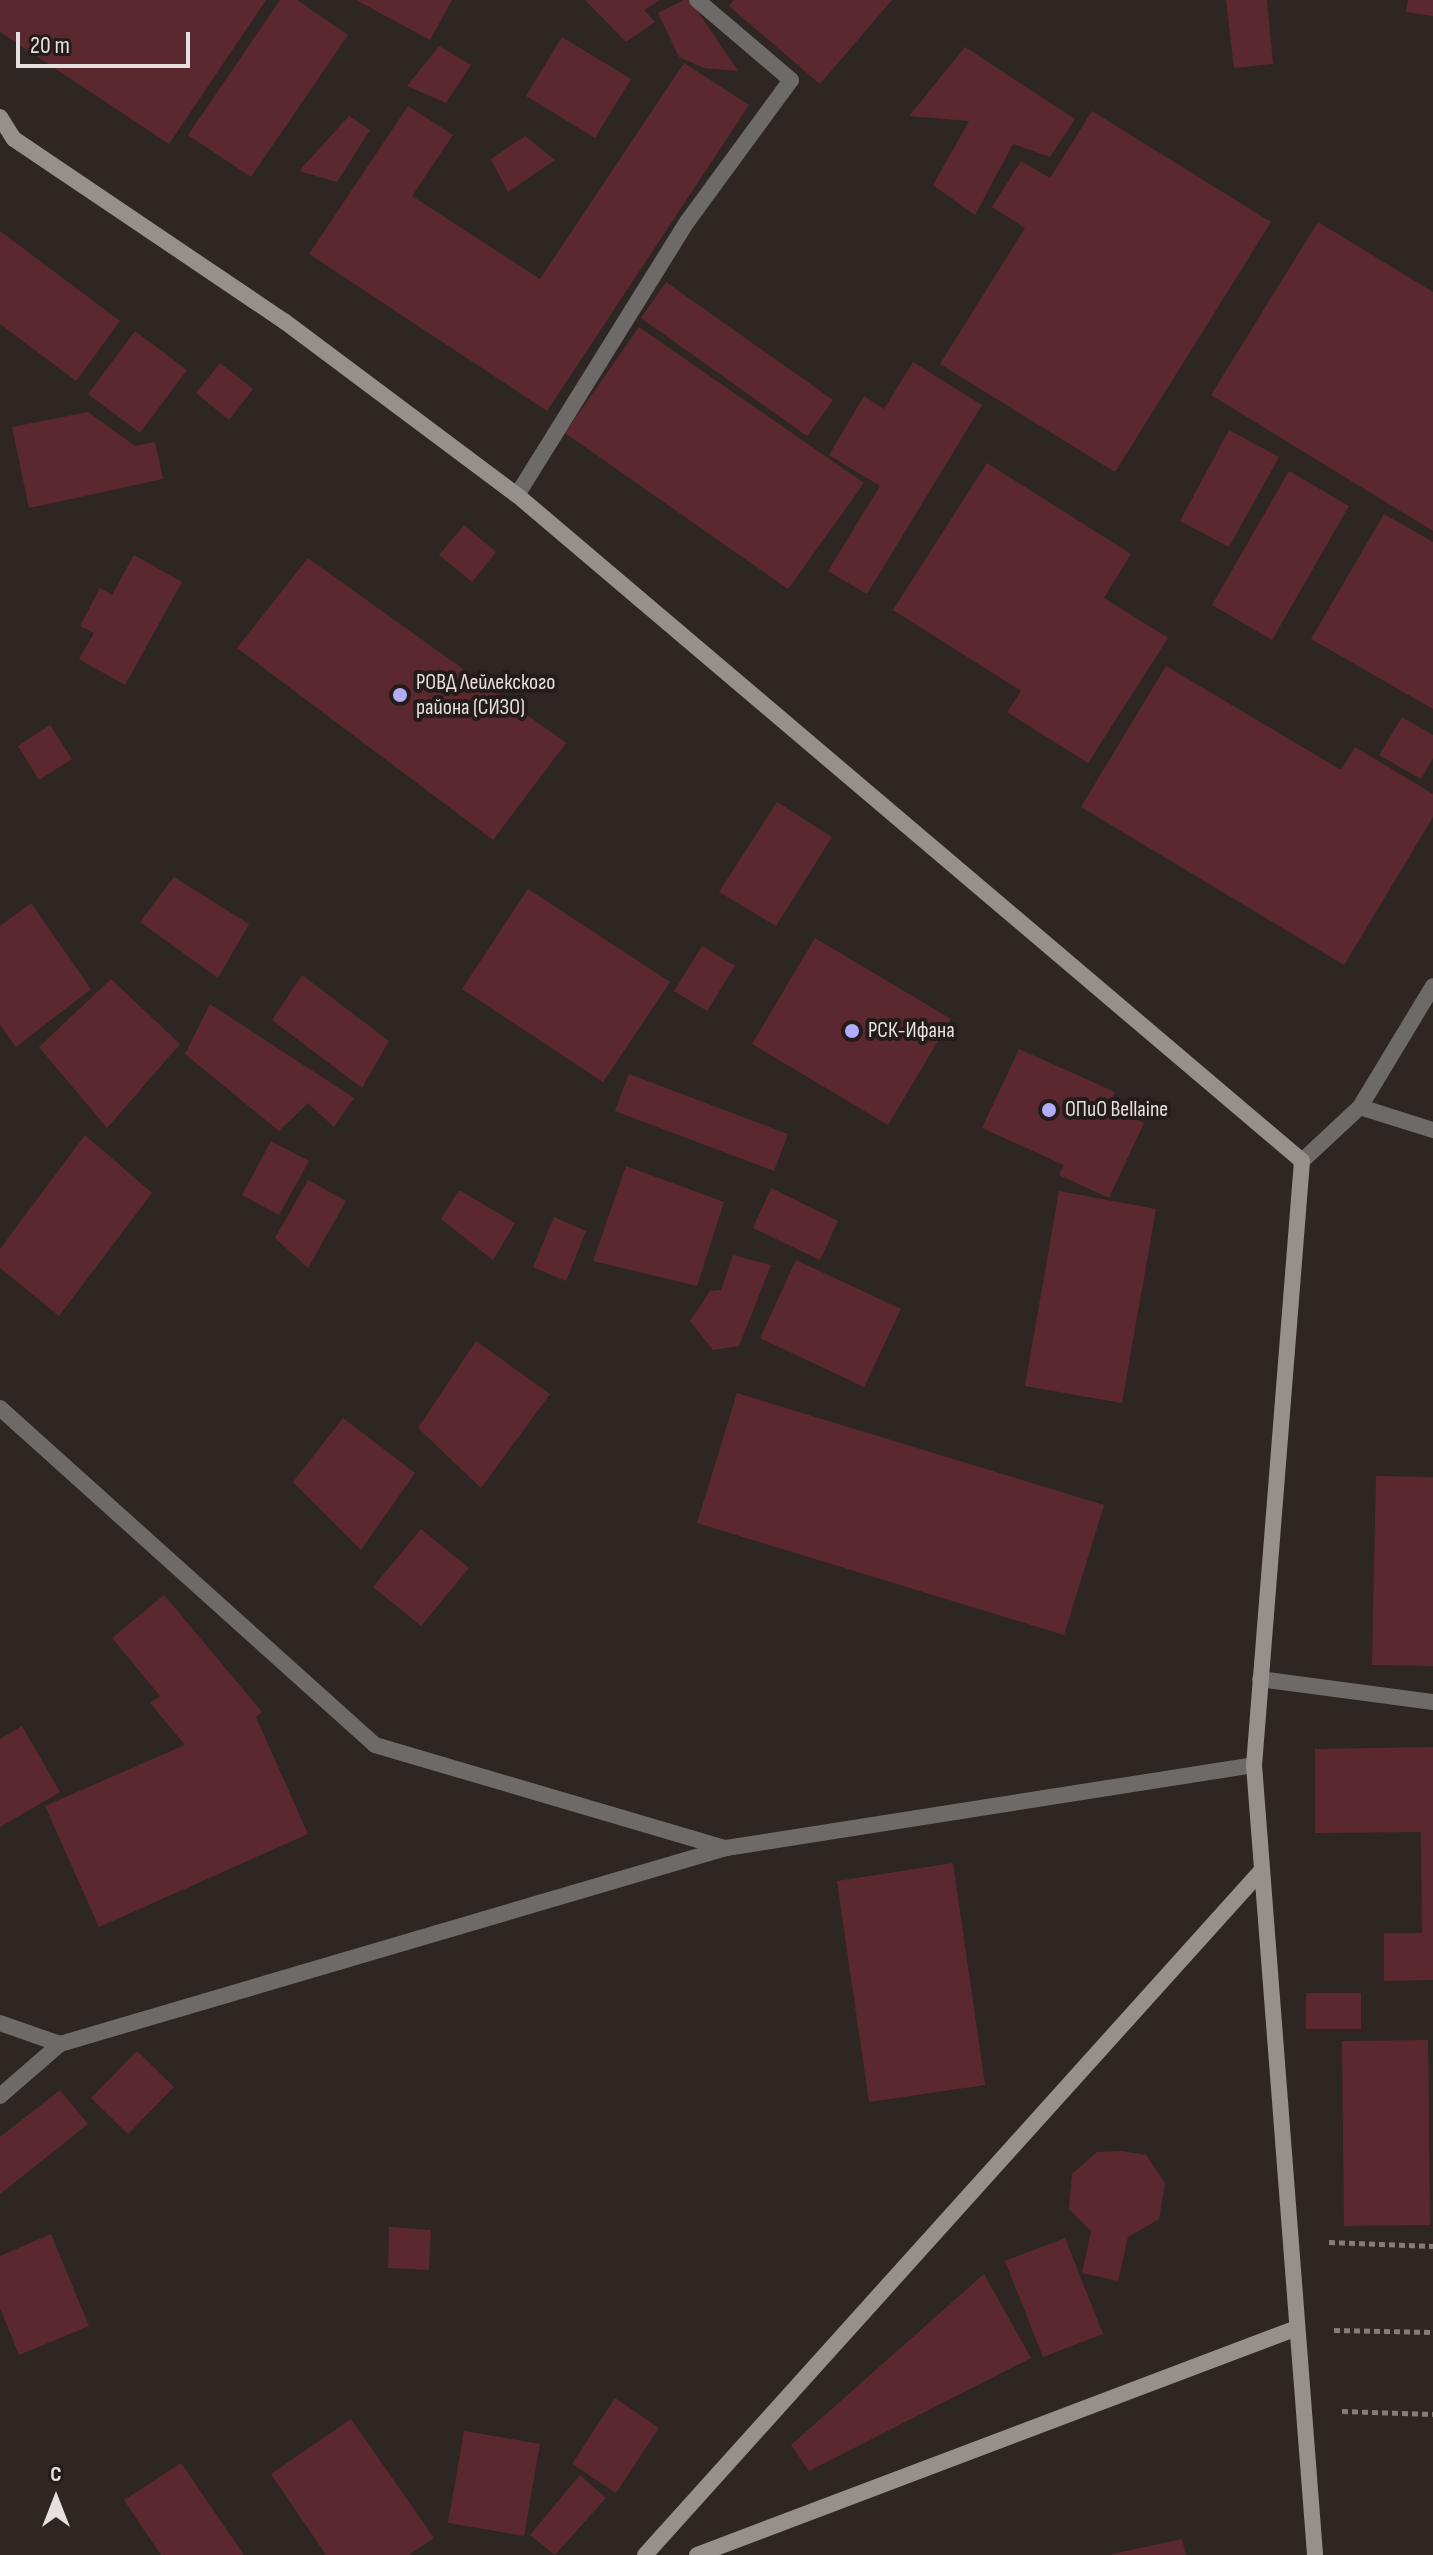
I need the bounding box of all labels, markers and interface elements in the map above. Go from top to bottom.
scale bar [20,16,194,66]
text: 20 m [30,31,70,60]
place label: РОВД Лейлекского района (СИЗО) [416,669,555,720]
marker: РОВД Лейлекского района (СИЗО) [391,686,409,704]
place label: РСК-Ифана [868,1018,955,1044]
marker: РСК-Ифана [843,1022,861,1040]
place label: ОПиО Bellaine [1065,1097,1168,1123]
marker: ОПиО Bellaine [1040,1101,1058,1119]
north arrow [16,2459,96,2539]
text: С [50,2461,62,2488]

